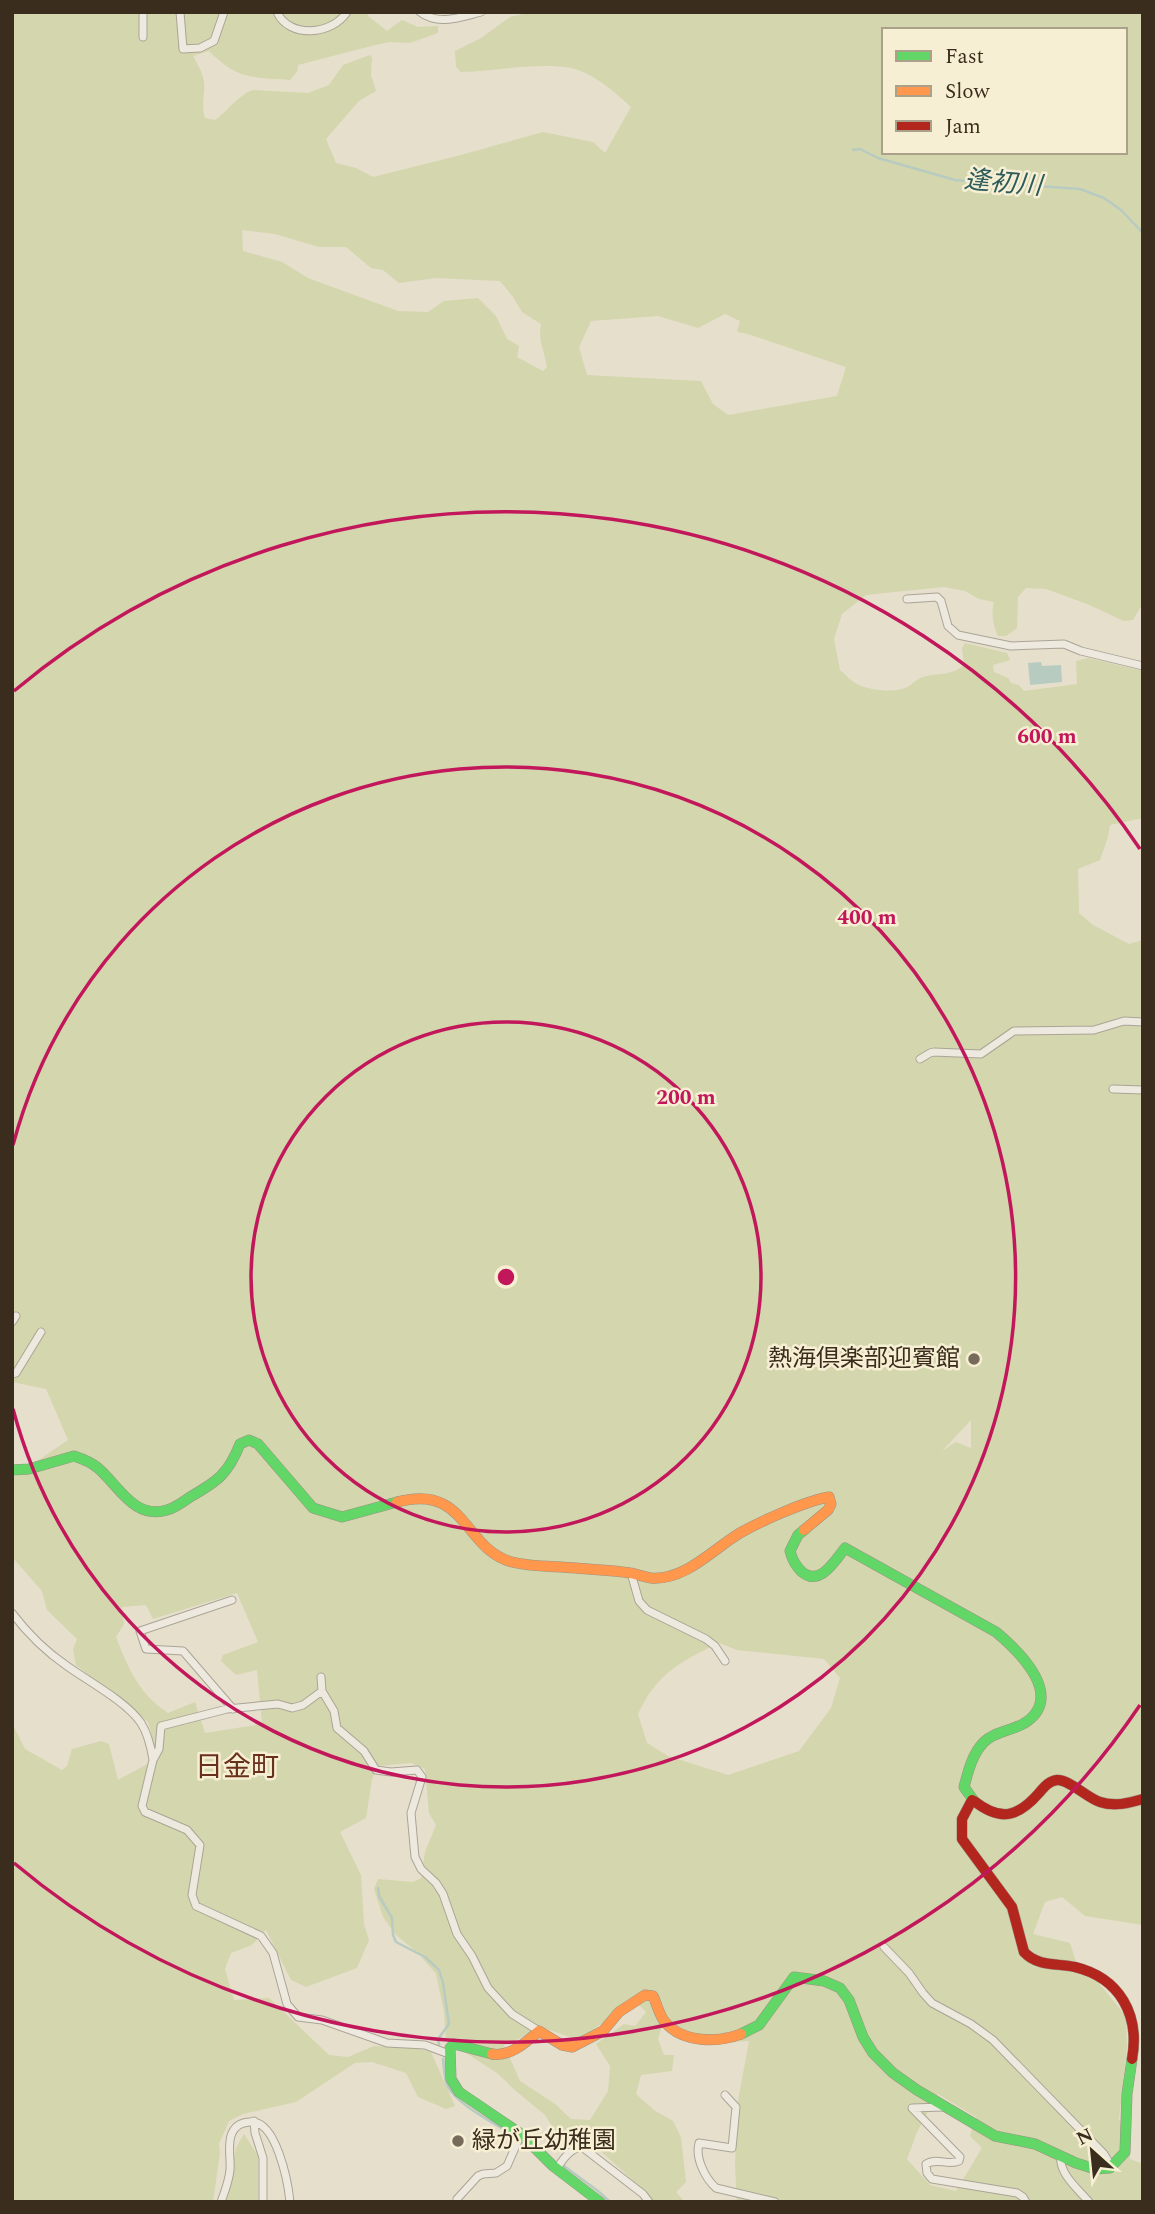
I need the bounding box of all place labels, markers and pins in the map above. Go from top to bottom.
centre of rings [494,1265,518,1289]
place label: 熱海倶楽部迎賓館 [768,1341,960,1377]
marker: 熱海倶楽部迎賓館 [966,1351,982,1367]
place label: 緑が丘幼稚園 [472,2123,616,2159]
marker: 緑が丘幼稚園 [450,2133,466,2149]

